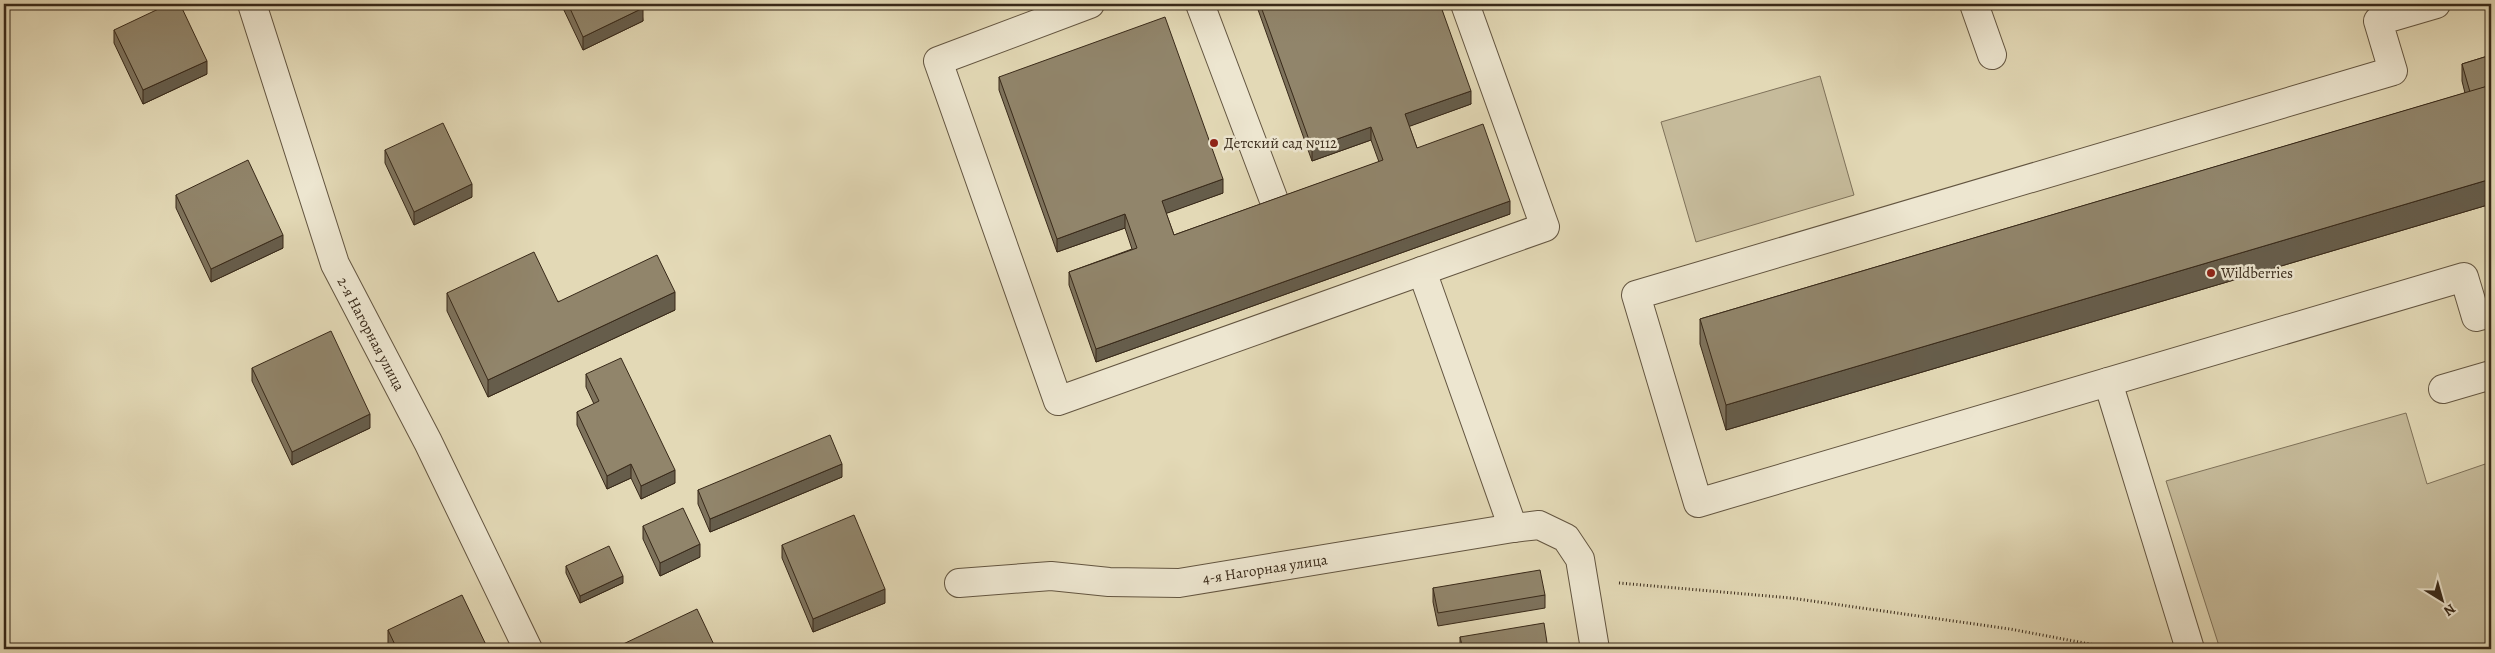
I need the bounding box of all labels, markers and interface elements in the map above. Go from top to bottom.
place label: Детский сад №112 [1224,133,1337,153]
marker: Детский сад №112 [1208,137,1220,149]
place label: Wildberries [2220,263,2293,283]
marker: Wildberries [2205,267,2217,279]
street label: 2-я Нагорная улица [332,273,410,395]
street label: 4-я Нагорная улица [1201,549,1329,589]
north arrow [2418,576,2468,626]
text: N [2440,599,2459,621]

